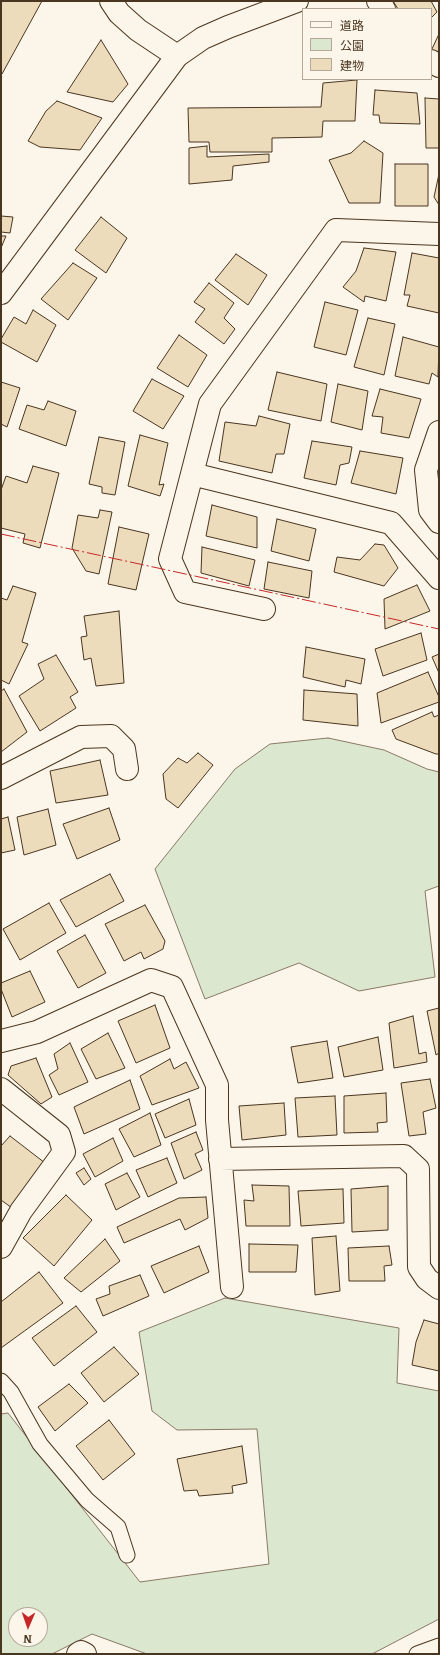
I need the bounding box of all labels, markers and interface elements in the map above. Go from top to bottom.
legend [302,8,432,80]
text: 道路 [340,19,364,33]
text: 公園 [340,39,364,53]
text: 建物 [340,59,364,73]
north arrow [8,1607,48,1647]
text: N [23,1632,32,1645]

